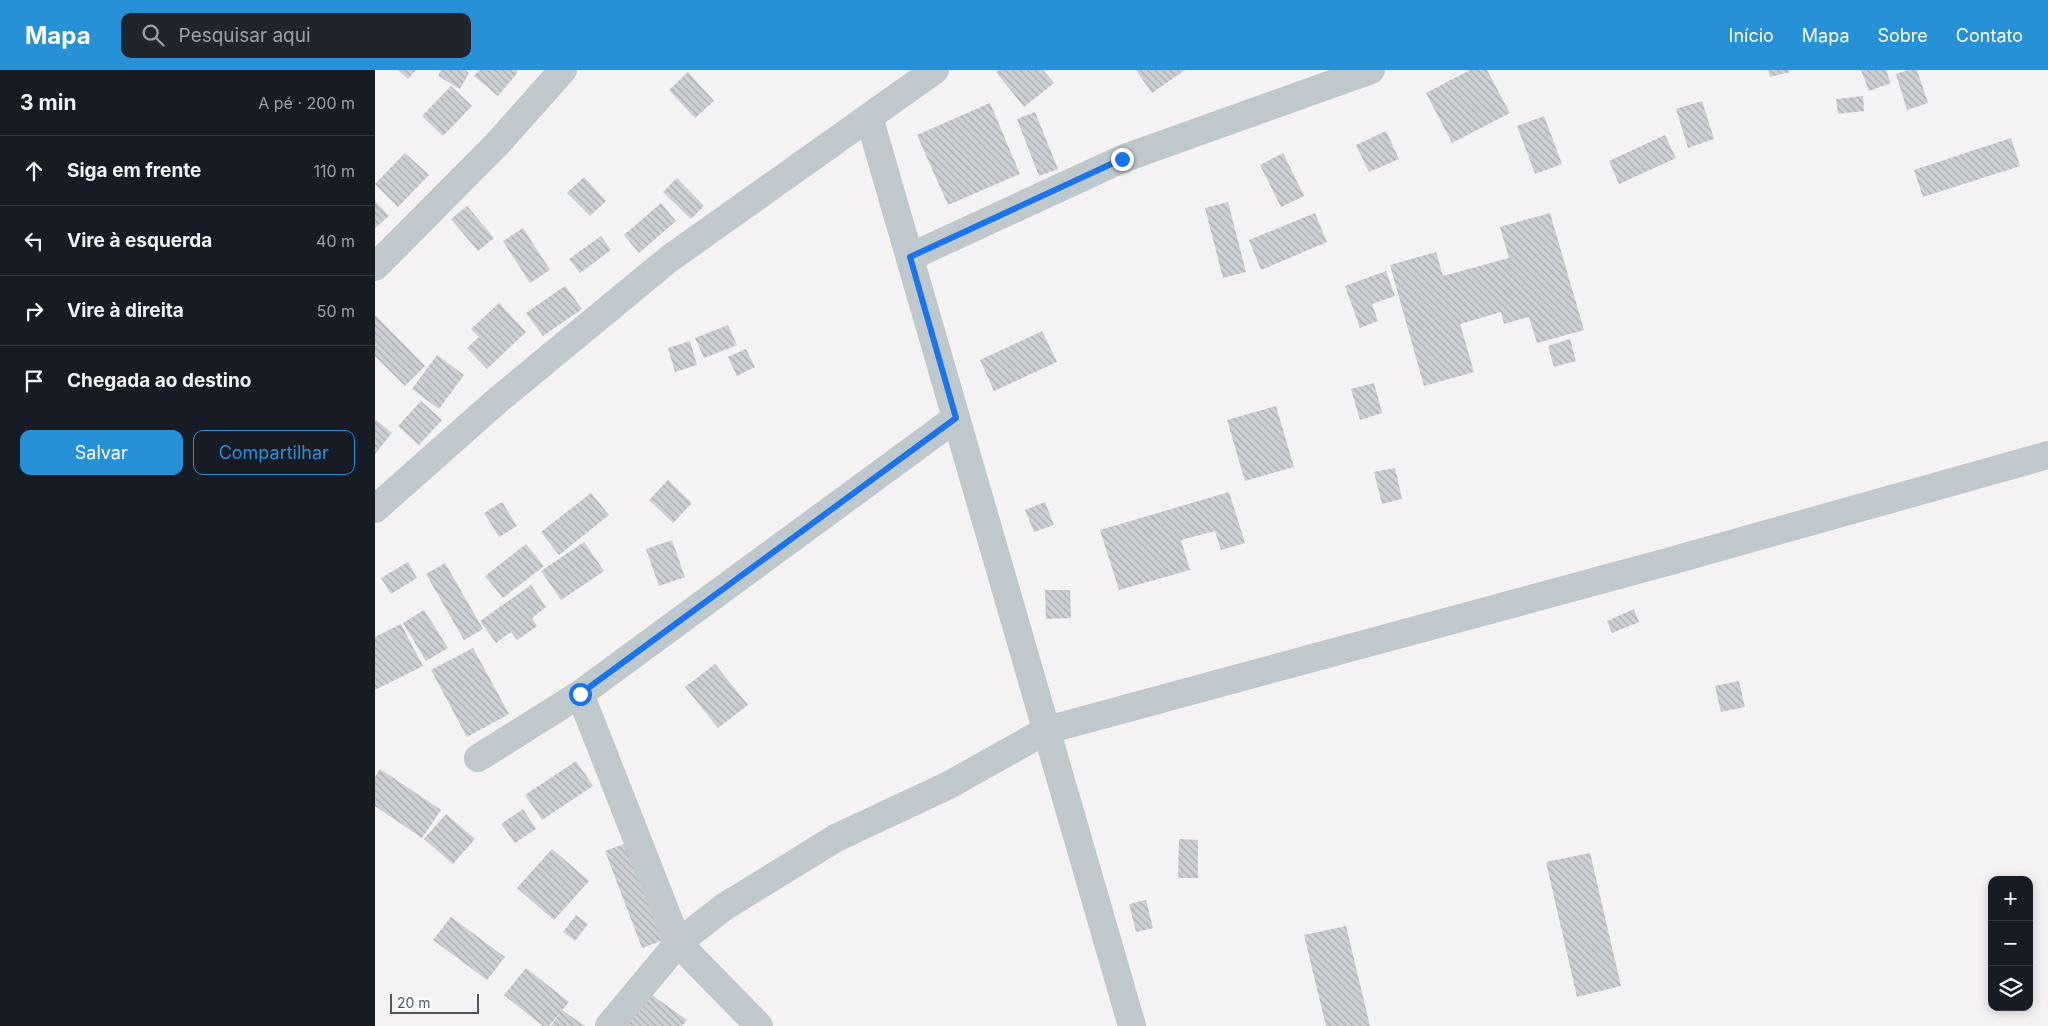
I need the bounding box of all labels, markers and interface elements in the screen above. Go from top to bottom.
search box [121,13,471,58]
text: Mapa [25,21,91,50]
icon: search [139,21,167,49]
text: Pesquisar aqui [179,24,311,47]
text: Início [1729,25,1774,46]
text: Mapa [1802,25,1849,46]
text: Sobre [1877,25,1928,46]
text: Contato [1956,25,2023,46]
text: 3 min [20,90,76,115]
text: A pé · 200 m [258,93,355,113]
route end [1111,148,1134,171]
icon: ahead [20,157,48,185]
text: Siga em frente [67,159,201,182]
text: 110 m [313,161,355,181]
icon: left [20,227,48,255]
text: Vire à esquerda [67,229,212,252]
text: 40 m [316,231,355,251]
icon: right [20,297,48,325]
text: Vire à direita [67,299,184,322]
text: 50 m [317,301,355,321]
icon: arrive [20,367,48,395]
text: Chegada ao destino [67,369,251,392]
button: Salvar [20,430,183,475]
button: Compartilhar [193,430,355,475]
route start [569,683,592,706]
map controls [1988,876,2033,1011]
button: + [1988,876,2033,921]
button: − [1988,921,2033,966]
button: layers [1988,966,2033,1011]
scale bar [390,991,479,1014]
text: 20 m [397,994,431,1011]

